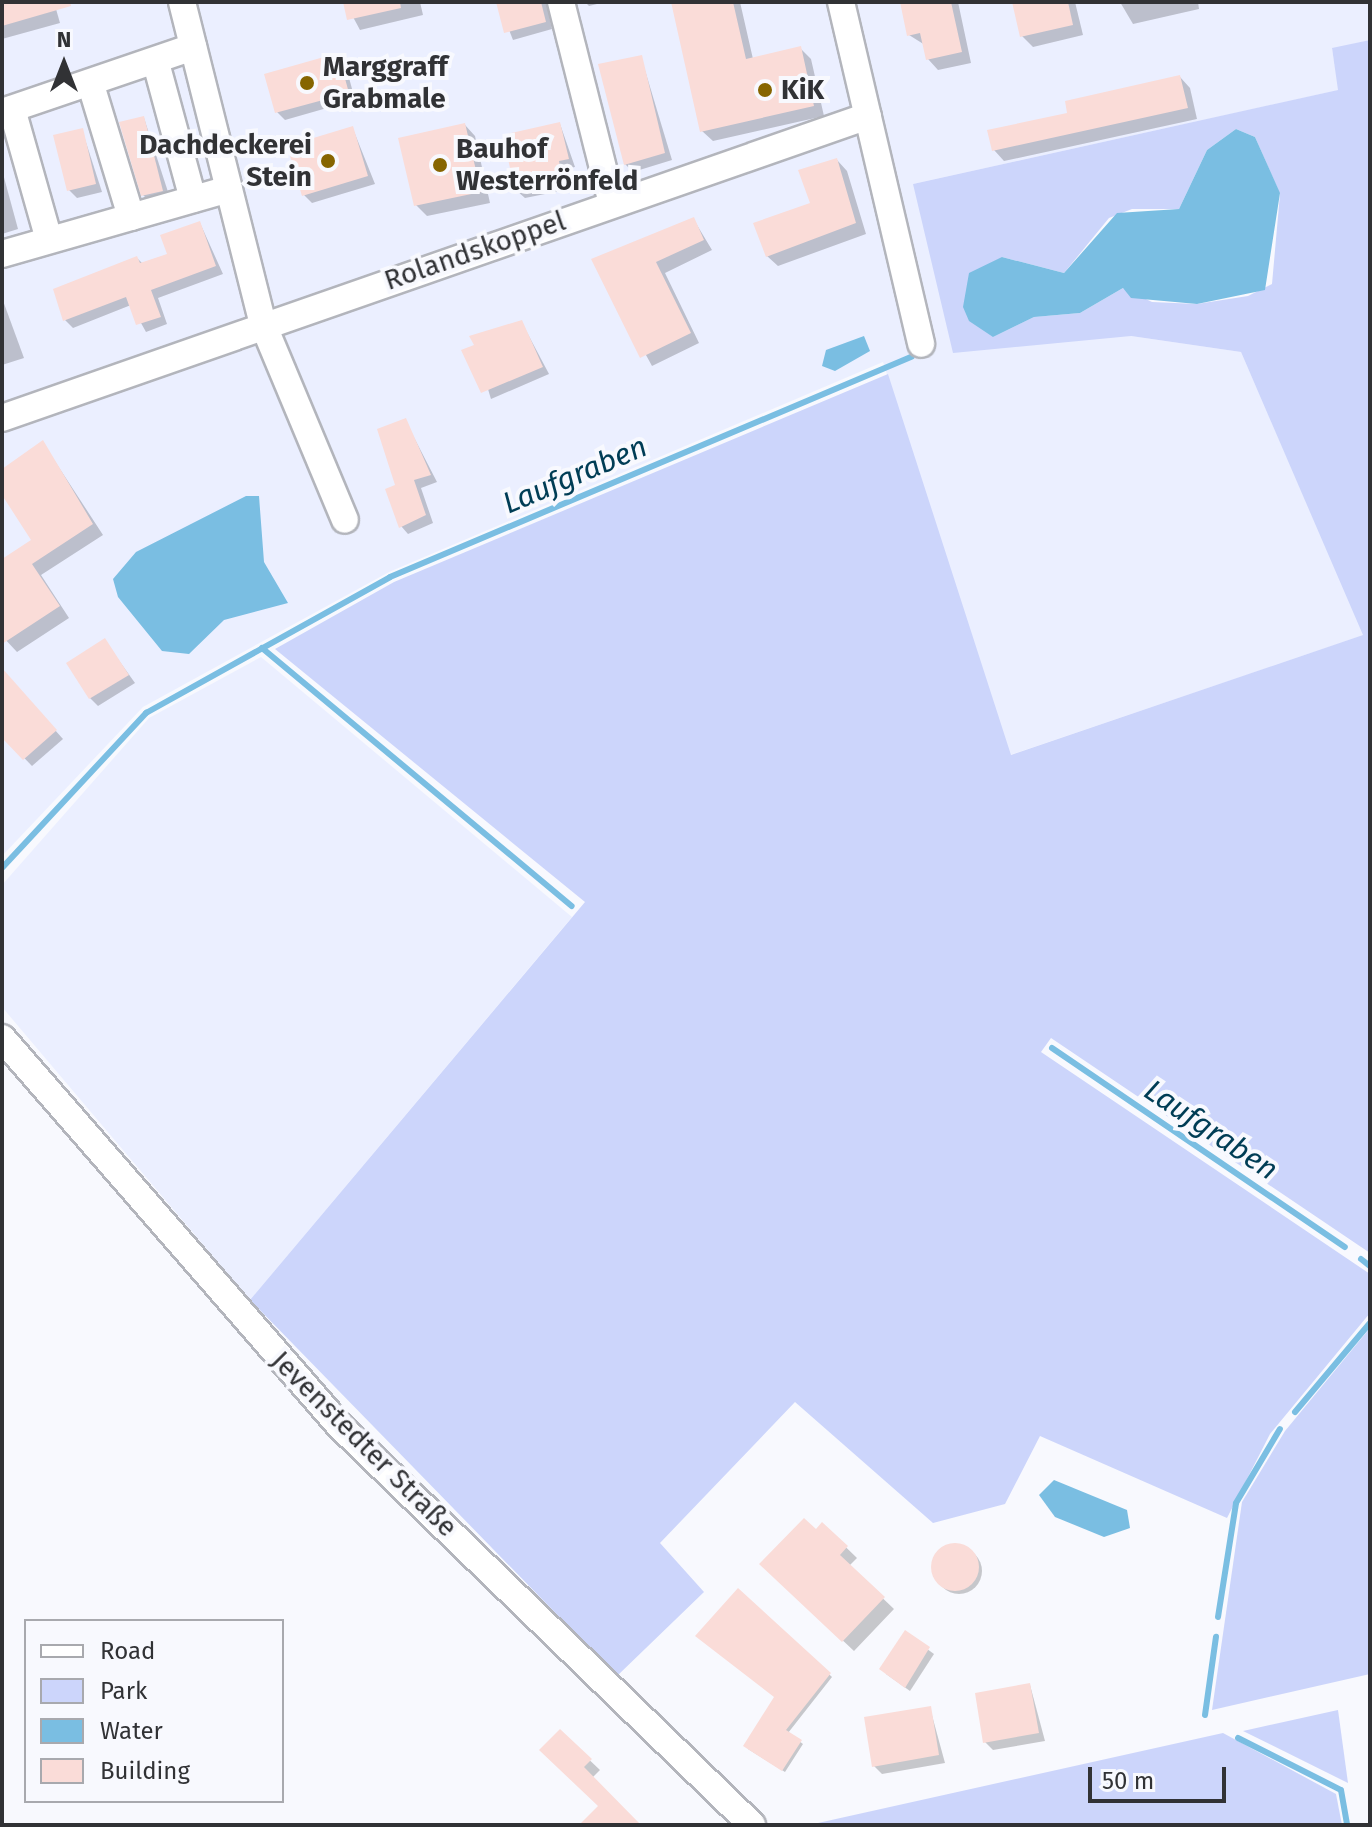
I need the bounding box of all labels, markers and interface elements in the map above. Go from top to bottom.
north arrow [24,24,104,104]
text: N [57,26,71,53]
place label: Marggraff Grabmale [323,50,448,116]
place label: KiK [781,73,824,107]
marker: Marggraff Grabmale [298,74,316,92]
marker: KiK [756,81,774,99]
place label: Dachdeckerei Stein [139,128,312,194]
place label: Bauhof Westerrönfeld [456,132,638,198]
marker: Dachdeckerei Stein [319,152,337,170]
marker: Bauhof Westerrönfeld [431,156,449,174]
street label: Rolandskoppel [380,204,570,298]
water label: Laufgraben [497,428,653,522]
water label: Laufgraben [1137,1072,1285,1188]
street label: Jevenstedter Straße [264,1344,464,1544]
legend [24,1619,284,1803]
text: Road [100,1637,155,1665]
text: Park [100,1677,147,1705]
text: Water [100,1717,163,1745]
scale bar [1092,1751,1230,1801]
text: Building [100,1757,190,1785]
text: 50 m [1102,1767,1154,1795]

